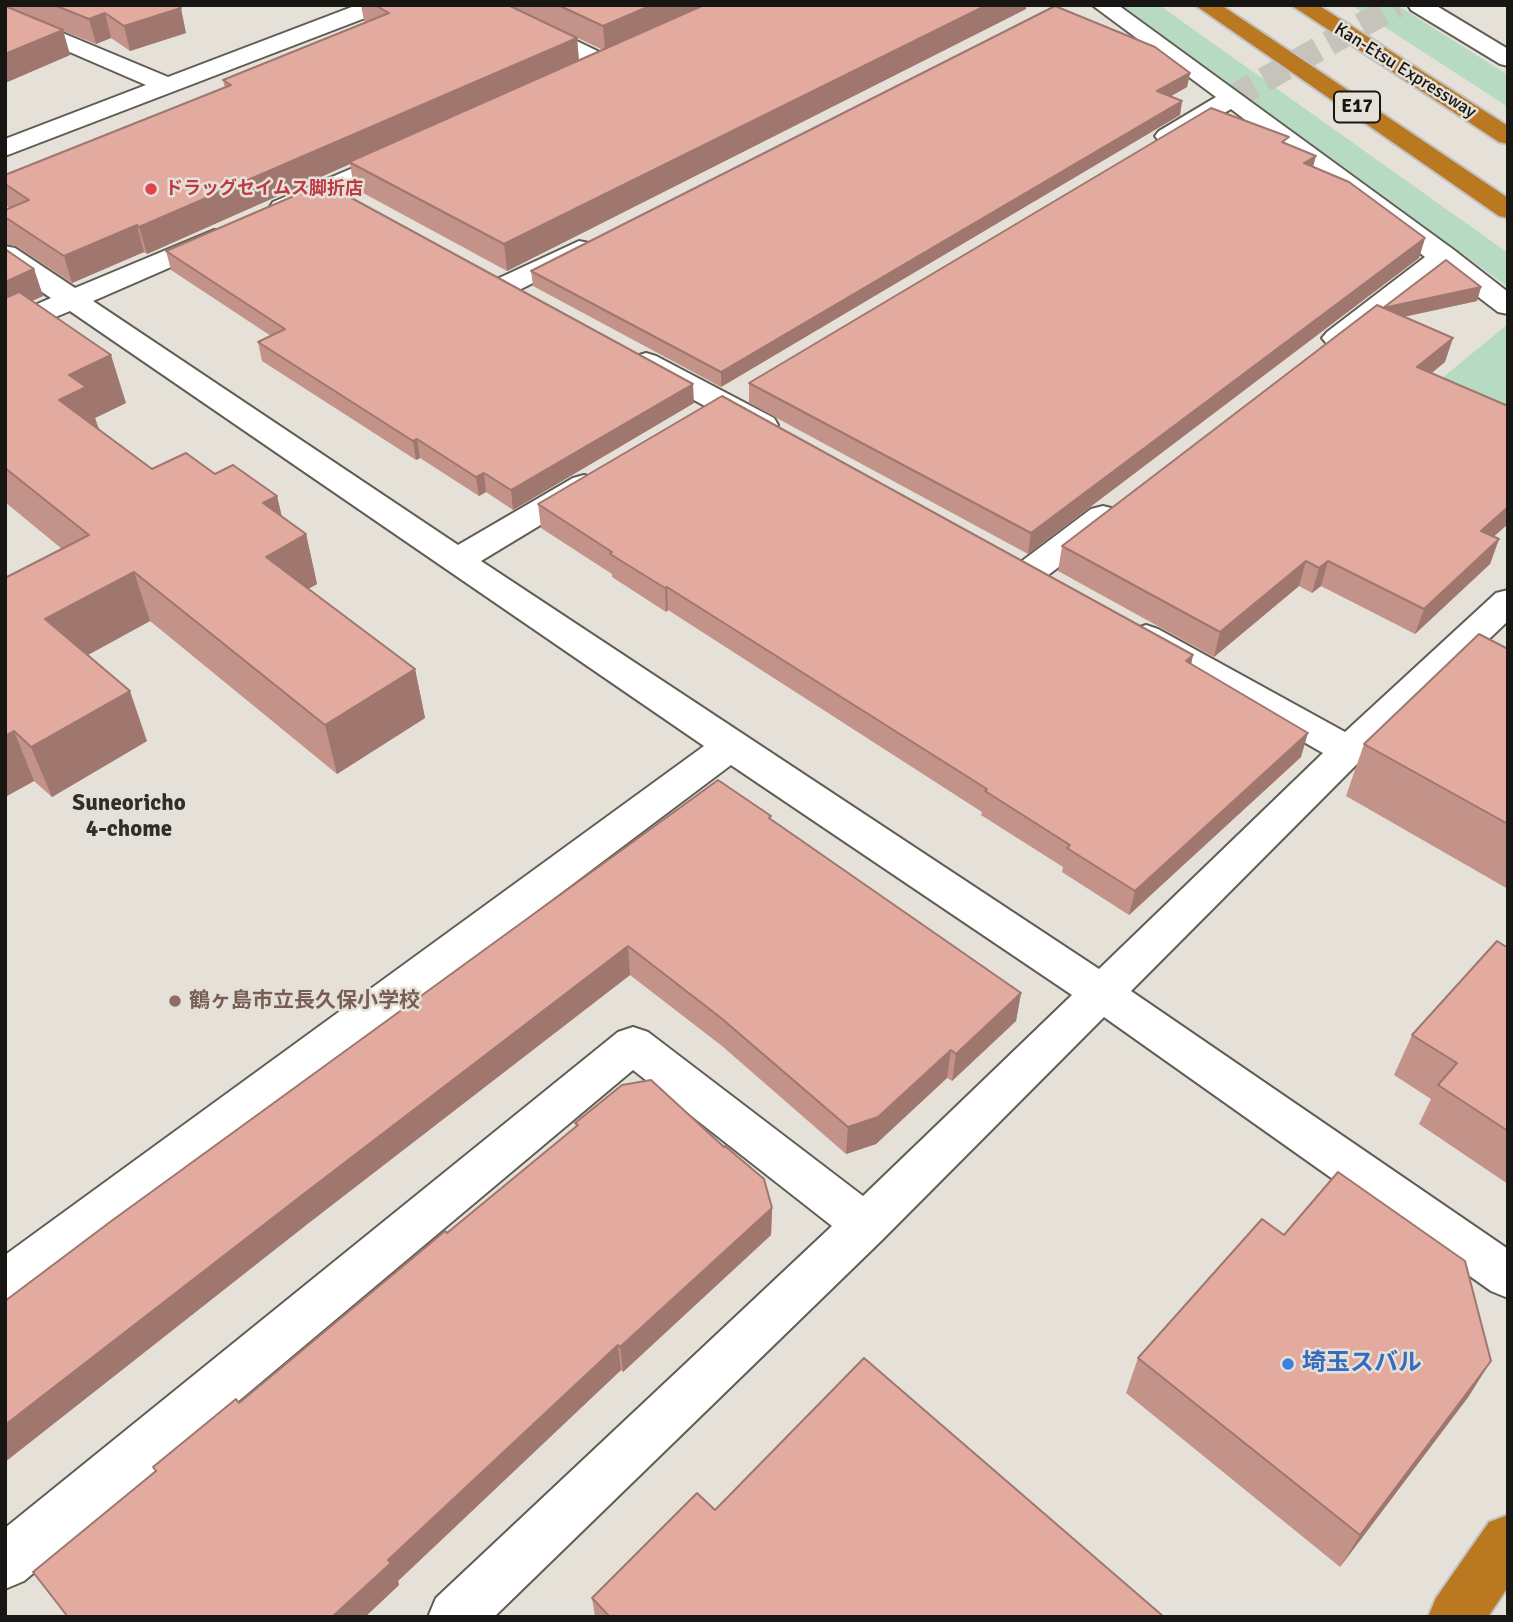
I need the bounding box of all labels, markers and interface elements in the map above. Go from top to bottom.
street label: Kan-Etsu Expressway [1330,19,1480,123]
road number: E17 [1334,92,1380,122]
place label: ドラッグセイムス脚折店 [165,178,363,200]
marker: ドラッグセイムス脚折店 [143,181,159,197]
district label: Suneoricho 4-chome [72,790,186,844]
place label: 鶴ヶ島市立長久保小学校 [189,988,420,1014]
marker: 鶴ヶ島市立長久保小学校 [167,993,183,1009]
place label: 埼玉スバル [1302,1350,1422,1378]
marker: 埼玉スバル [1280,1356,1296,1372]

